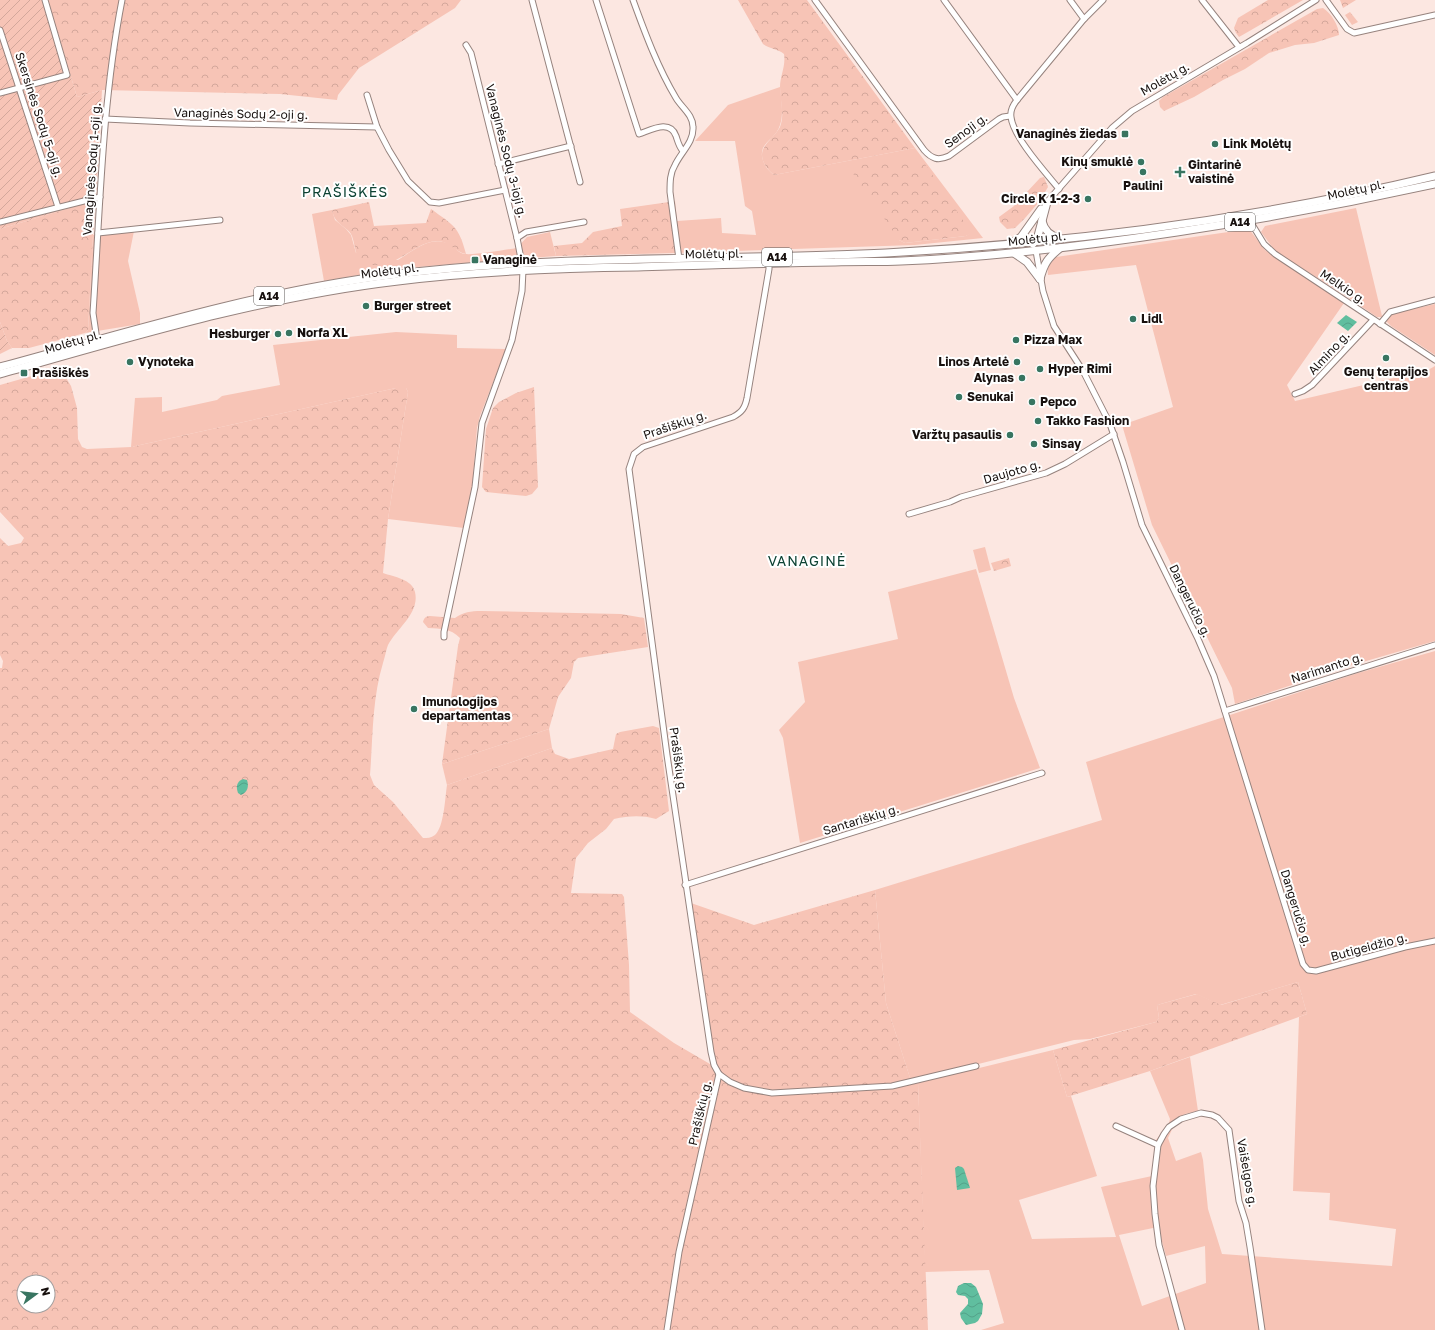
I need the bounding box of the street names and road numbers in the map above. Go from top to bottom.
street label: Skersinės Sodų 5-oji g. [12,50,67,179]
street label: Molėtų g. [1138,59,1192,99]
street label: Vanaginės Sodų 3-ioji g. [483,82,530,219]
street label: Vanaginės Sodų 1-oji g. [79,102,104,236]
street label: Vanaginės Sodų 2-oji g. [174,105,308,122]
street label: Senoji g. [941,110,990,151]
street label: Molėtų pl. [1326,176,1386,203]
road number: A14 [1225,213,1255,231]
street label: Molėtų pl. [1007,228,1067,249]
street label: Molėtų pl. [685,245,743,262]
road number: A14 [762,248,792,266]
street label: Molėtų pl. [360,259,420,282]
street label: Melkio g. [1317,266,1369,307]
road number: A14 [254,287,284,305]
street label: Molėtų pl. [43,326,103,357]
street label: Almino g. [1305,328,1353,378]
street label: Prašiškių g. [641,407,709,442]
street label: Daujoto g. [982,456,1042,487]
street label: Dangeručio g. [1166,562,1215,640]
street label: Narimanto g. [1289,649,1365,686]
street label: Prašiškių g. [666,726,691,794]
street label: Santariškių g. [821,801,901,838]
street label: Dangeručio g. [1278,868,1315,948]
street label: Butigeidžio g. [1329,929,1409,964]
street label: Prašiškių g. [685,1079,714,1147]
street label: Vaišelgos g. [1234,1137,1261,1208]

